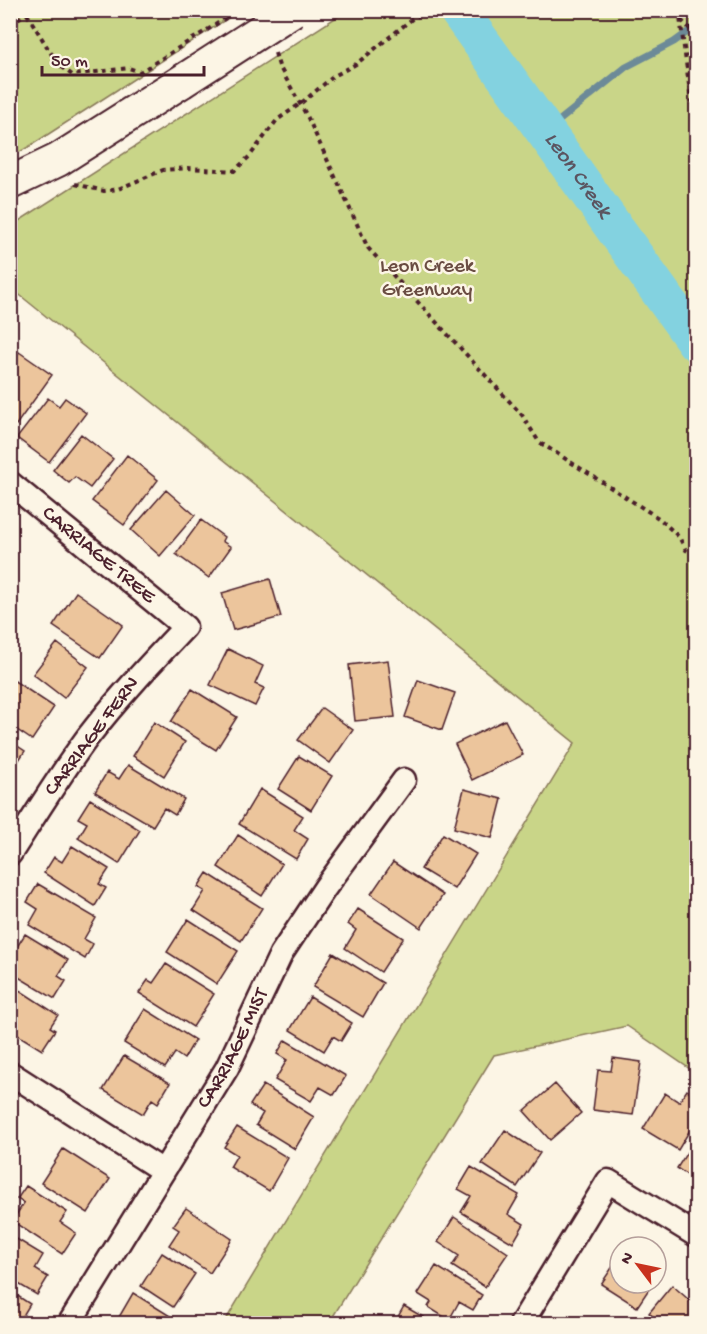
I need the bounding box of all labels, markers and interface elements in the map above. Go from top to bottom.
scale bar [42,39,204,77]
text: 50 m [51,52,88,73]
water label: Leon Creek [538,128,617,225]
park label: Leon Creek Greenway [380,255,477,304]
street label: CARRIAGE TREE [36,501,161,610]
street label: CARRIAGE FERN [40,672,146,802]
street label: CARRIAGE MIST [192,984,276,1114]
north arrow [608,1235,668,1295]
text: N [617,1249,639,1268]

